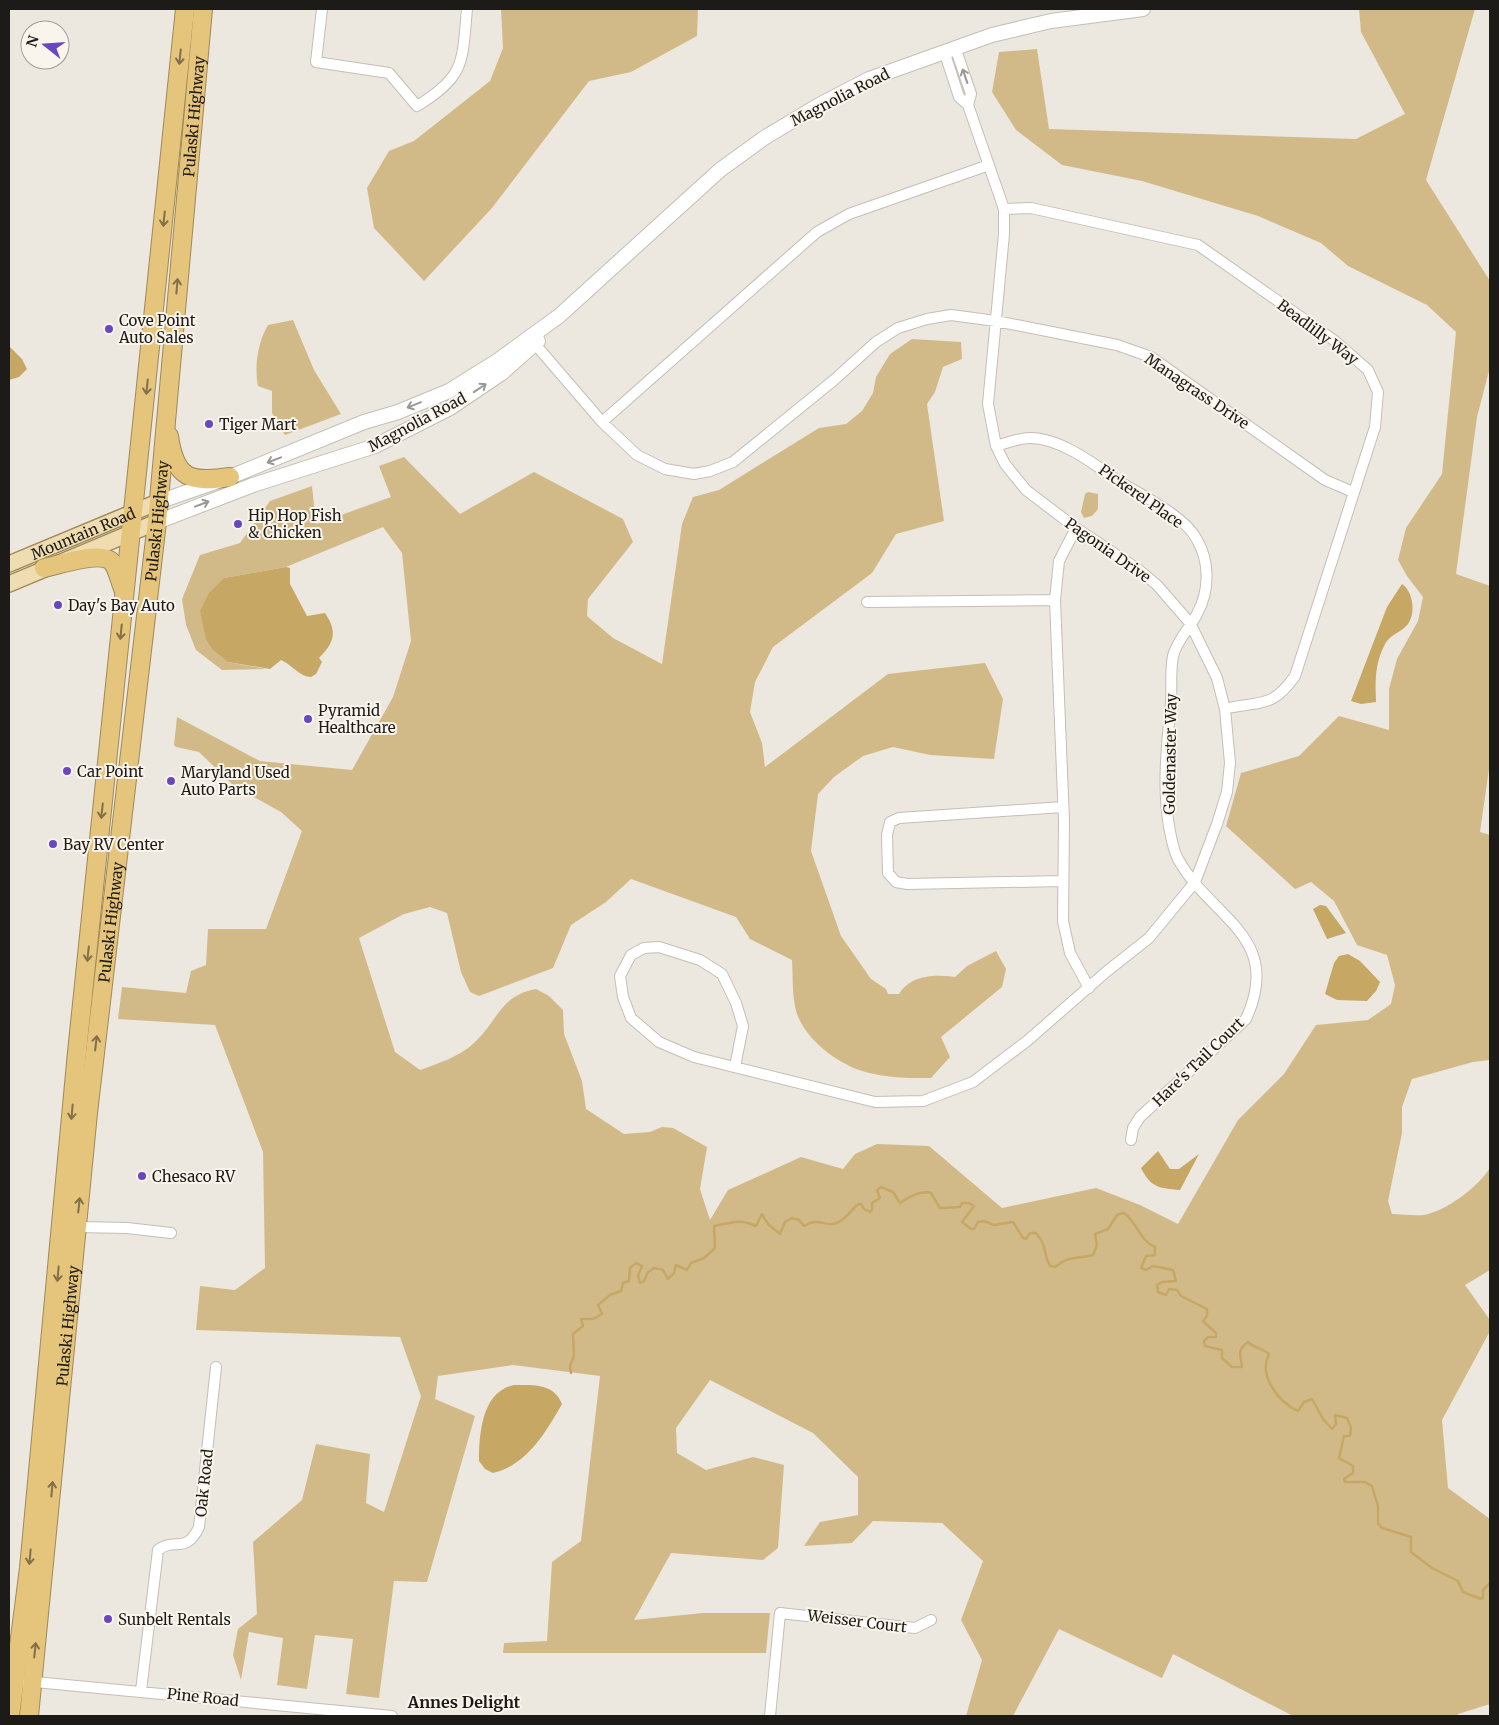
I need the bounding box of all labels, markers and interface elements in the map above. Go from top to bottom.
north arrow [20,20,70,70]
text: N [22,33,43,49]
one-way arrow [176,49,185,65]
street label: Pulaski Highway [178,55,208,178]
street label: Magnolia Road [787,64,893,130]
one-way arrow [960,69,969,84]
one-way arrow [159,211,169,227]
one-way arrow [172,279,181,295]
street label: Beadlilly Way [1273,295,1363,369]
place label: Cove Point Auto Sales [118,311,196,347]
marker: Cove Point Auto Sales [103,323,115,335]
street label: Managrass Drive [1141,349,1253,433]
one-way arrow [142,379,152,395]
one-way arrow [472,383,486,393]
street label: Magnolia Road [365,388,469,456]
one-way arrow [407,401,422,411]
place label: Tiger Mart [219,415,297,434]
marker: Tiger Mart [203,418,215,430]
one-way arrow [267,456,282,465]
street label: Pulaski Highway [141,459,172,582]
street label: Pickerel Place [1095,460,1187,532]
one-way arrow [194,499,209,508]
street label: Mountain Road [28,503,138,563]
place label: Hip Hop Fish & Chicken [248,506,342,542]
street label: Pagonia Drive [1061,513,1155,587]
marker: Hip Hop Fish & Chicken [232,518,244,530]
place label: Day's Bay Auto [68,596,175,615]
marker: Day's Bay Auto [52,599,64,611]
one-way arrow [116,624,126,640]
street label: Goldenaster Way [1159,693,1181,815]
place label: Pyramid Healthcare [318,701,396,737]
marker: Pyramid Healthcare [302,713,314,725]
place label: Car Point [77,762,144,781]
place label: Maryland Used Auto Parts [180,763,290,799]
marker: Car Point [61,765,73,777]
marker: Maryland Used Auto Parts [165,775,177,787]
one-way arrow [98,803,107,819]
place label: Bay RV Center [63,835,165,854]
marker: Bay RV Center [47,838,59,850]
street label: Pulaski Highway [94,861,127,984]
one-way arrow [83,946,93,962]
street label: Hare's Tail Court [1148,1013,1248,1110]
one-way arrow [91,1036,101,1052]
one-way arrow [67,1104,77,1120]
place label: Chesaco RV [152,1167,236,1186]
marker: Chesaco RV [136,1170,148,1182]
one-way arrow [74,1197,84,1213]
street label: Pulaski Highway [52,1264,83,1387]
one-way arrow [53,1266,63,1282]
street label: Oak Road [191,1448,217,1518]
one-way arrow [47,1481,57,1497]
one-way arrow [25,1549,35,1565]
street label: Weisser Court [805,1605,908,1637]
place label: Sunbelt Rentals [118,1610,231,1629]
marker: Sunbelt Rentals [102,1613,114,1625]
one-way arrow [31,1643,40,1659]
street label: Pine Road [166,1684,240,1710]
district label: Annes Delight [407,1692,521,1712]

